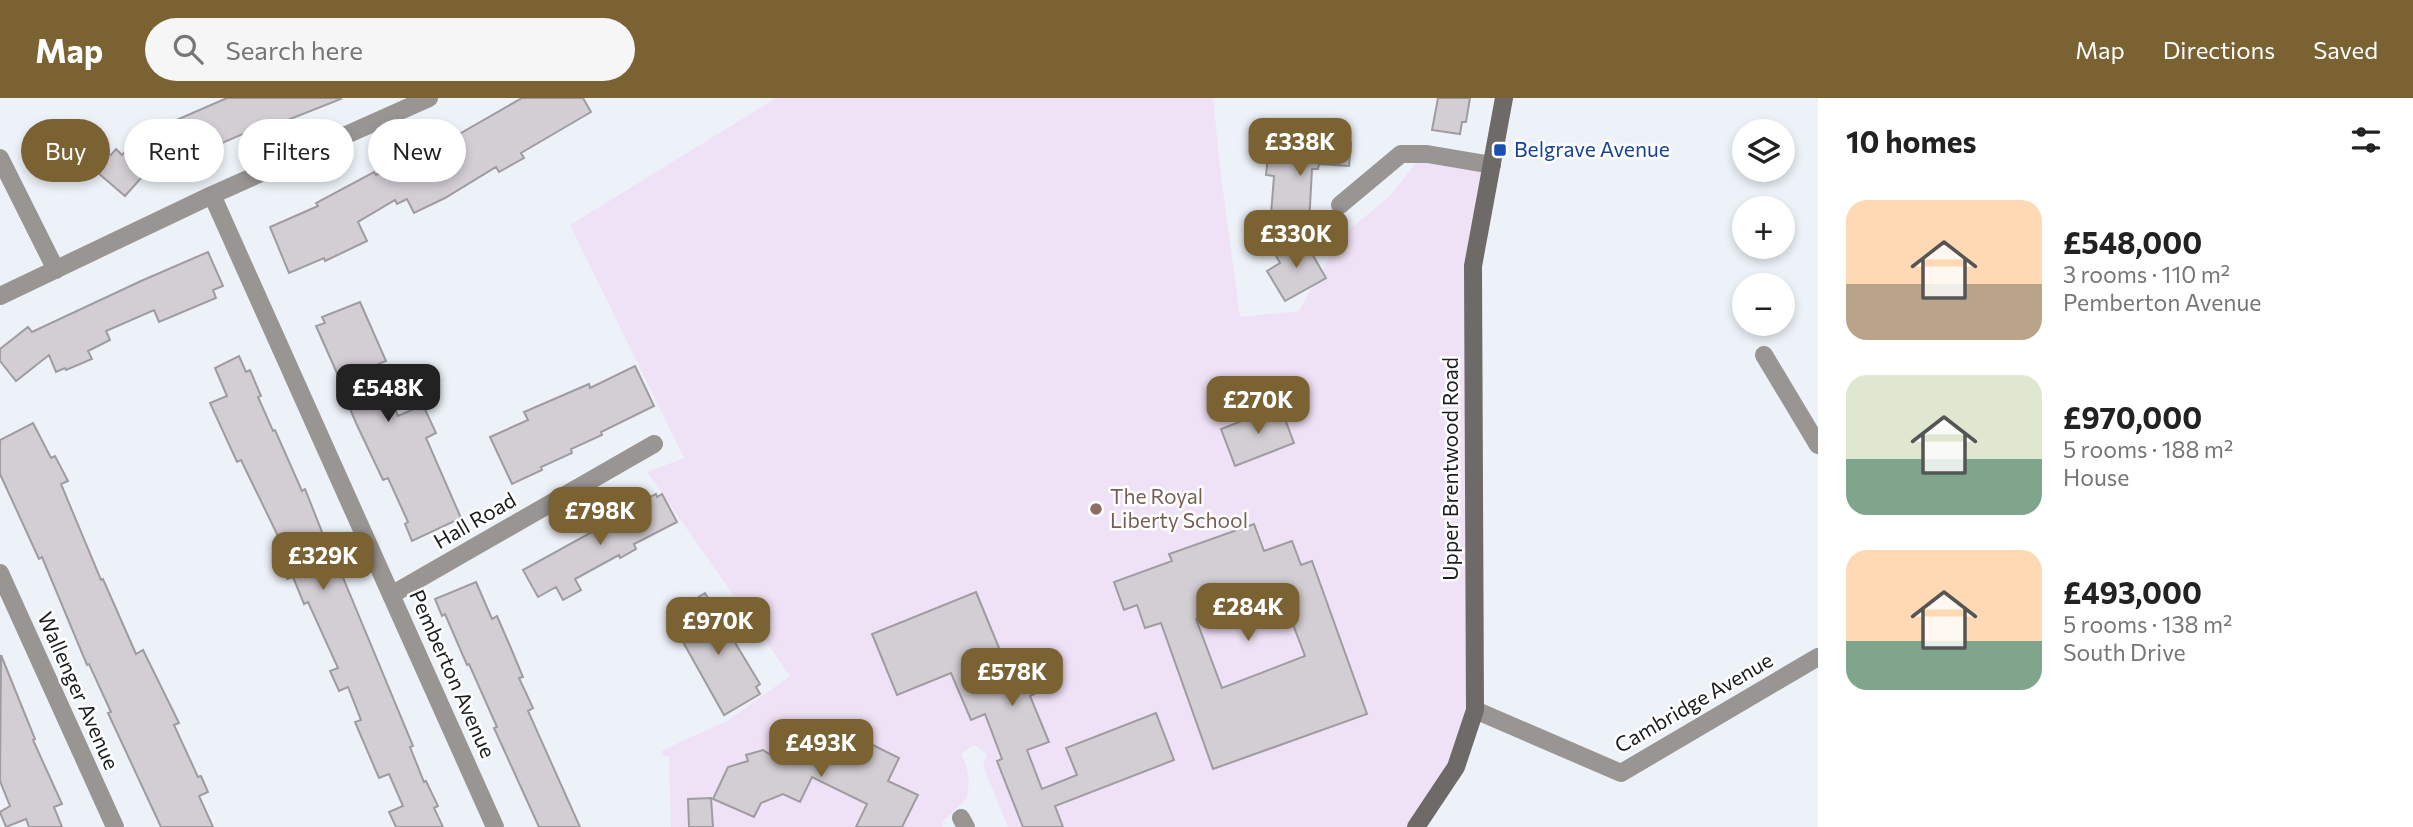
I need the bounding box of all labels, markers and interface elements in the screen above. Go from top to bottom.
search box [145,18,635,81]
text: Map [35,29,103,70]
icon: search [169,30,207,68]
text: Search here [225,34,363,65]
text: Map [2075,35,2125,64]
text: Directions [2163,35,2275,64]
text: Saved [2313,35,2378,64]
pin: £338K [1251,118,1349,178]
chip: Buy [21,119,110,182]
chip: Rent [124,119,224,182]
chip: Filters [238,119,354,182]
chip: New [368,119,466,182]
map controls [1732,119,1795,336]
button: layers [1732,119,1795,182]
icon: filters [2347,121,2385,159]
text: 10 homes [1846,122,1976,159]
text: £338K [1265,127,1335,155]
place label: Belgrave Avenue [1514,136,1670,161]
marker: Belgrave Avenue [1492,142,1508,158]
button: + [1732,196,1795,259]
pin: £330K [1247,211,1345,270]
text: £330K [1260,219,1332,247]
text: £548,000 [2063,223,2202,260]
icon: home [1902,228,1986,312]
text: 3 rooms · 110 m² [2063,260,2230,288]
button: − [1732,273,1795,336]
text: Pemberton Avenue [2063,288,2261,316]
street label: Upper Brentwood Road [1437,357,1462,581]
pin: £548K [339,364,437,424]
text: £548K [352,373,424,401]
pin: £270K [1209,376,1307,436]
text: £270K [1223,385,1293,413]
text: £970,000 [2063,398,2202,435]
icon: home [1902,403,1986,487]
text: 5 rooms · 188 m² [2063,435,2233,463]
text: House [2063,463,2129,491]
place label: The Royal Liberty School [1110,483,1248,532]
street label: Hall Road [429,486,520,553]
pin: £798K [551,488,649,547]
text: £798K [565,496,635,524]
marker: The Royal Liberty School [1088,501,1104,517]
pin: £329K [274,532,372,592]
text: £329K [288,541,358,569]
text: £493,000 [2063,573,2202,610]
icon: home [1902,578,1986,662]
pin: £284K [1199,584,1297,643]
street label: Pemberton Avenue [405,586,502,761]
text: £284K [1212,592,1284,620]
pin: £970K [669,598,767,657]
text: £970K [682,606,754,634]
street label: Wallenger Avenue [33,608,125,773]
text: 5 rooms · 138 m² [2063,610,2232,638]
text: South Drive [2063,638,2186,666]
street label: Cambridge Avenue [1610,646,1777,757]
pin: £578K [963,648,1061,708]
text: £578K [977,657,1047,685]
pin: £493K [772,720,870,779]
text: £493K [785,728,857,756]

